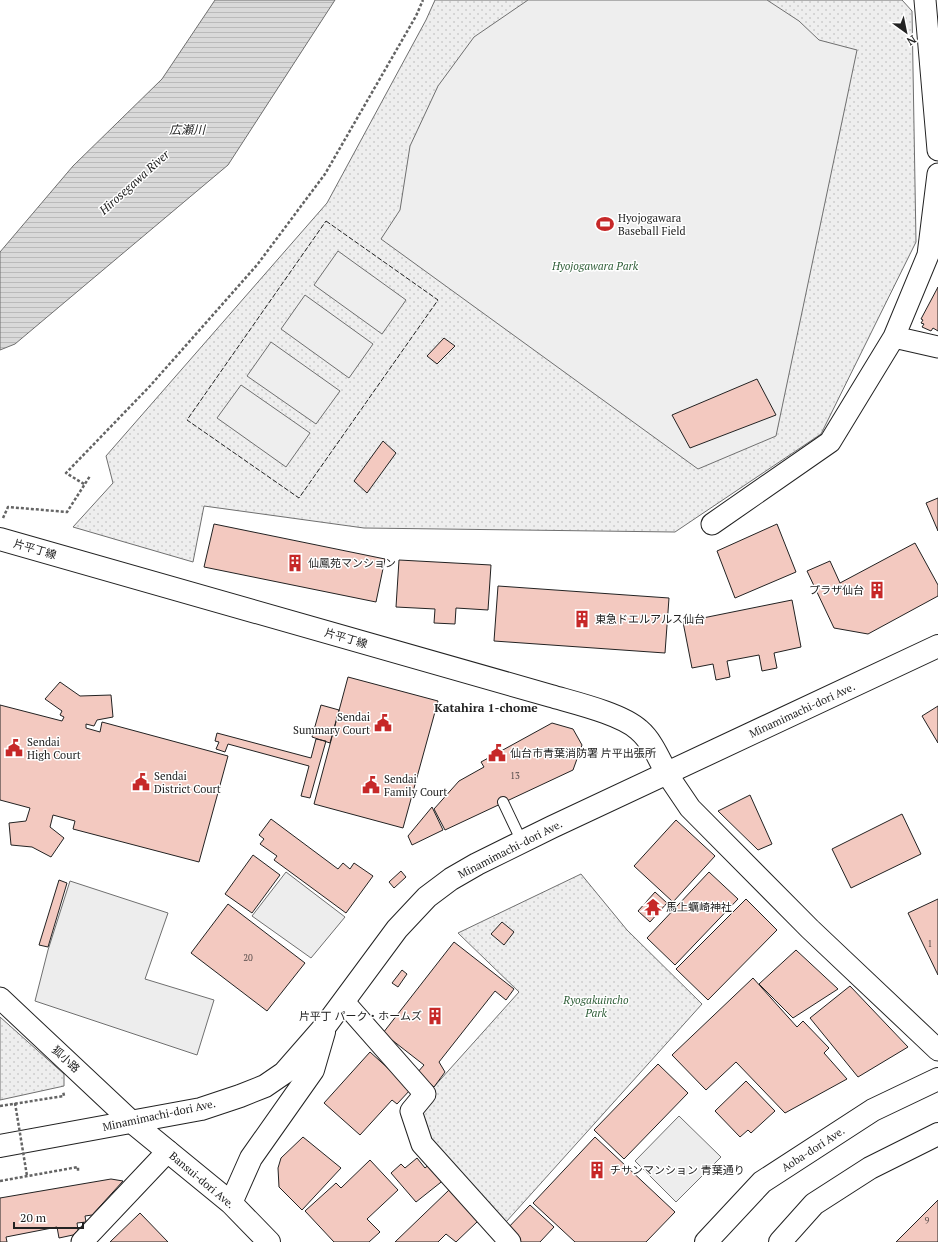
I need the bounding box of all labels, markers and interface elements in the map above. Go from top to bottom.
north arrow [886,12,926,52]
text: N [904,32,919,49]
water label: 広瀬川 [169,122,207,137]
water label: Hirosegawa River [95,146,173,218]
place label: Hyojogawara Baseball Field [618,211,686,238]
sports icon: Hyojogawara Baseball Field [595,214,615,234]
park label: Hyojogawara Park [551,259,639,273]
street label: 片平丁線 [12,536,58,562]
building icon: 仙鳳苑マンション [285,553,305,573]
place label: 仙鳳苑マンション [308,556,396,570]
building icon: プラザ仙台 [867,580,887,600]
place label: プラザ仙台 [809,583,864,597]
building icon: 東急ドエルアルス仙台 [572,609,592,629]
place label: 東急ドエルアルス仙台 [595,612,705,626]
street label: 片平丁線 [323,625,369,651]
street label: Minamimachi-dori Ave. [747,679,857,741]
district label: Katahira 1-chome [434,700,538,715]
place label: Sendai Summary Court [293,710,370,737]
public building icon: Sendai Summary Court [373,713,393,733]
place label: Sendai High Court [27,735,81,762]
public building icon: Sendai High Court [4,738,24,758]
public building icon: 仙台市青葉消防署 片平出張所 [487,743,507,763]
place label: 仙台市青葉消防署 片平出張所 [510,746,657,760]
place label: Sendai District Court [154,769,221,796]
house number: 13 [510,770,520,782]
public building icon: Sendai District Court [131,772,151,792]
place label: Sendai Family Court [384,772,447,799]
public building icon: Sendai Family Court [361,775,381,795]
street label: Minamimachi-dori Ave. [455,817,565,881]
temple icon: 馬上蠣崎神社 [643,897,663,917]
place label: 馬上蠣崎神社 [666,900,732,914]
house number: 1 [928,938,932,950]
house number: 20 [243,952,253,964]
park label: Ryogakuincho Park [562,993,629,1020]
building icon: 片平丁 パーク・ホームズ [425,1006,445,1026]
place label: 片平丁 パーク・ホームズ [299,1009,422,1023]
street label: 狐小路 [49,1043,83,1075]
street label: Minamimachi-dori Ave. [101,1096,217,1134]
street label: Aoba-dori Ave. [779,1123,847,1175]
street label: Bansui-dori Ave. [167,1149,237,1211]
building icon: チサンマンション 青葉通り [587,1160,607,1180]
place label: チサンマンション 青葉通り [610,1163,745,1177]
scale bar [14,1204,83,1230]
text: 20 m [20,1210,47,1225]
house number: 9 [925,1215,930,1227]

